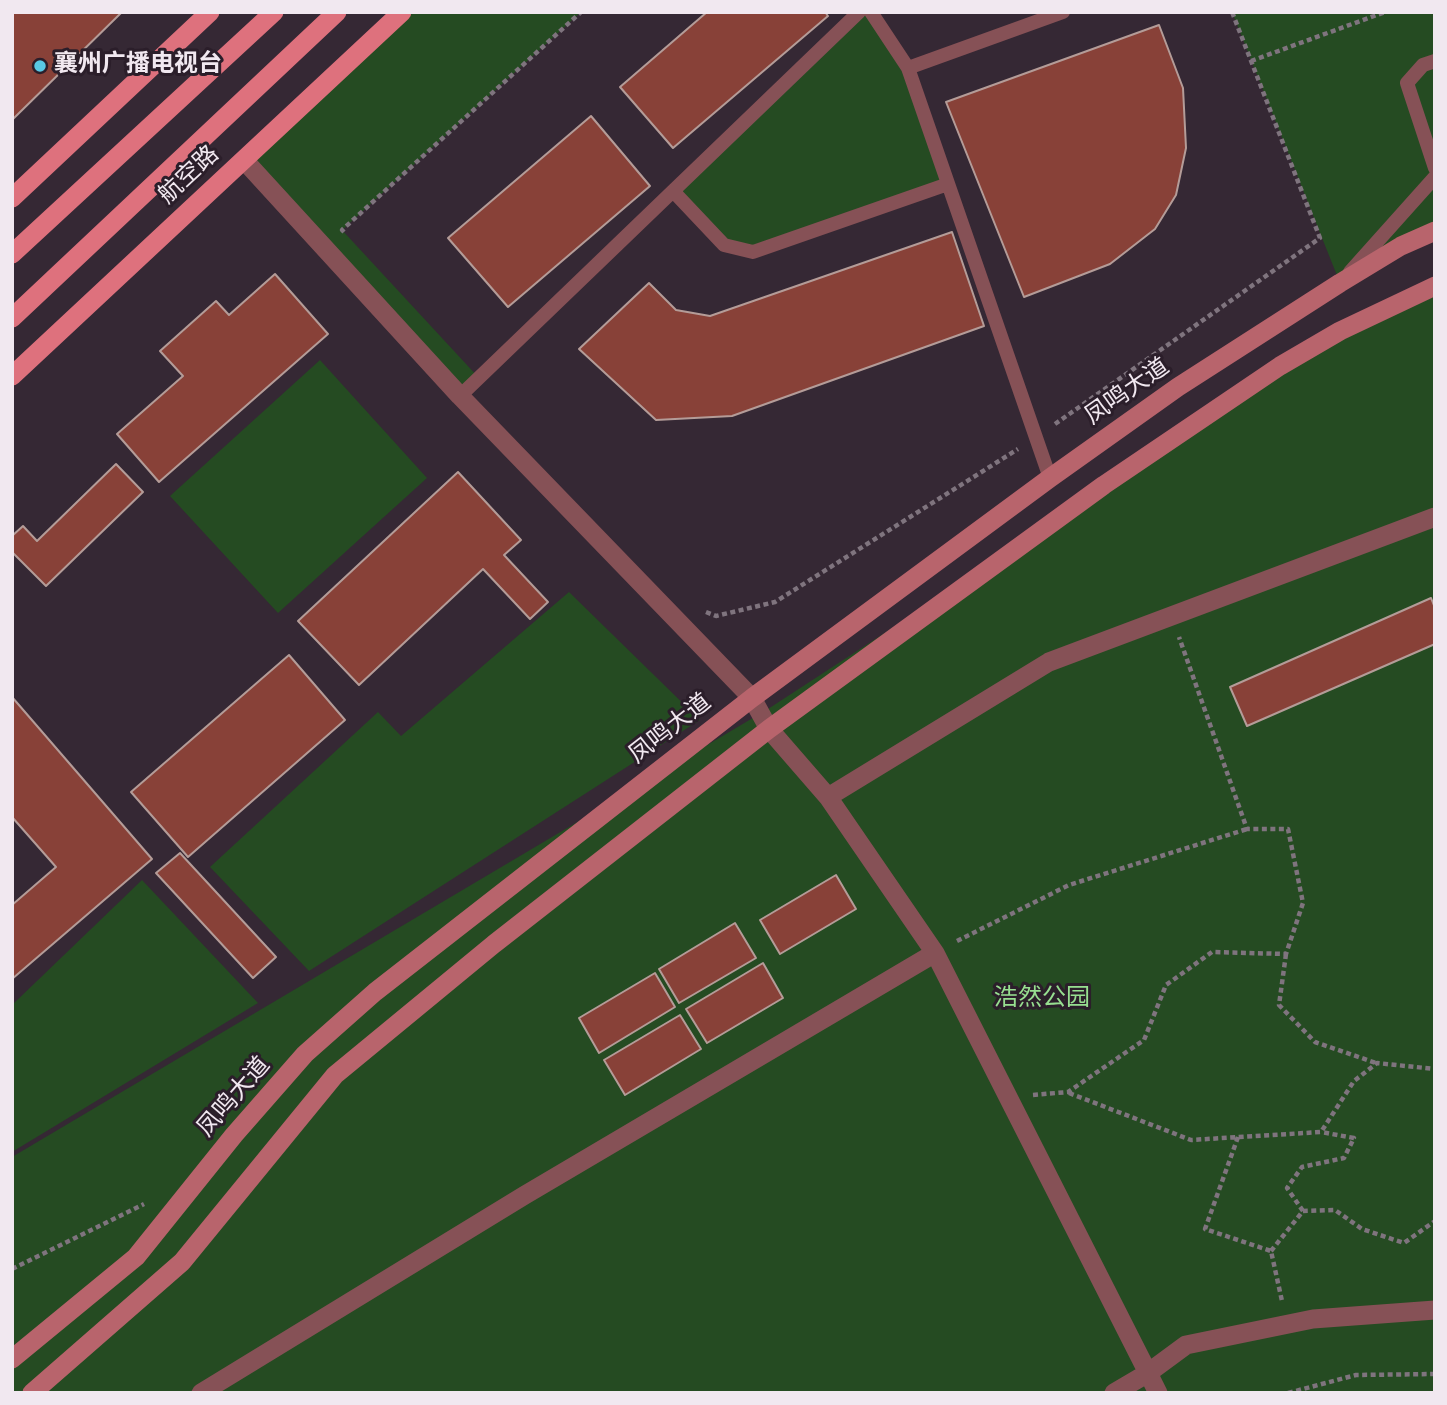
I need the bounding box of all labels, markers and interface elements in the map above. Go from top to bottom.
place label: 襄州广播电视台 [54,52,222,80]
marker: 襄州广播电视台 [32,58,48,74]
street label: 航空路 [154,141,226,211]
street label: 凤鸣大道 [1080,354,1176,432]
street label: 凤鸣大道 [624,689,718,771]
park label: 浩然公园 [994,986,1090,1014]
street label: 凤鸣大道 [193,1052,277,1144]

